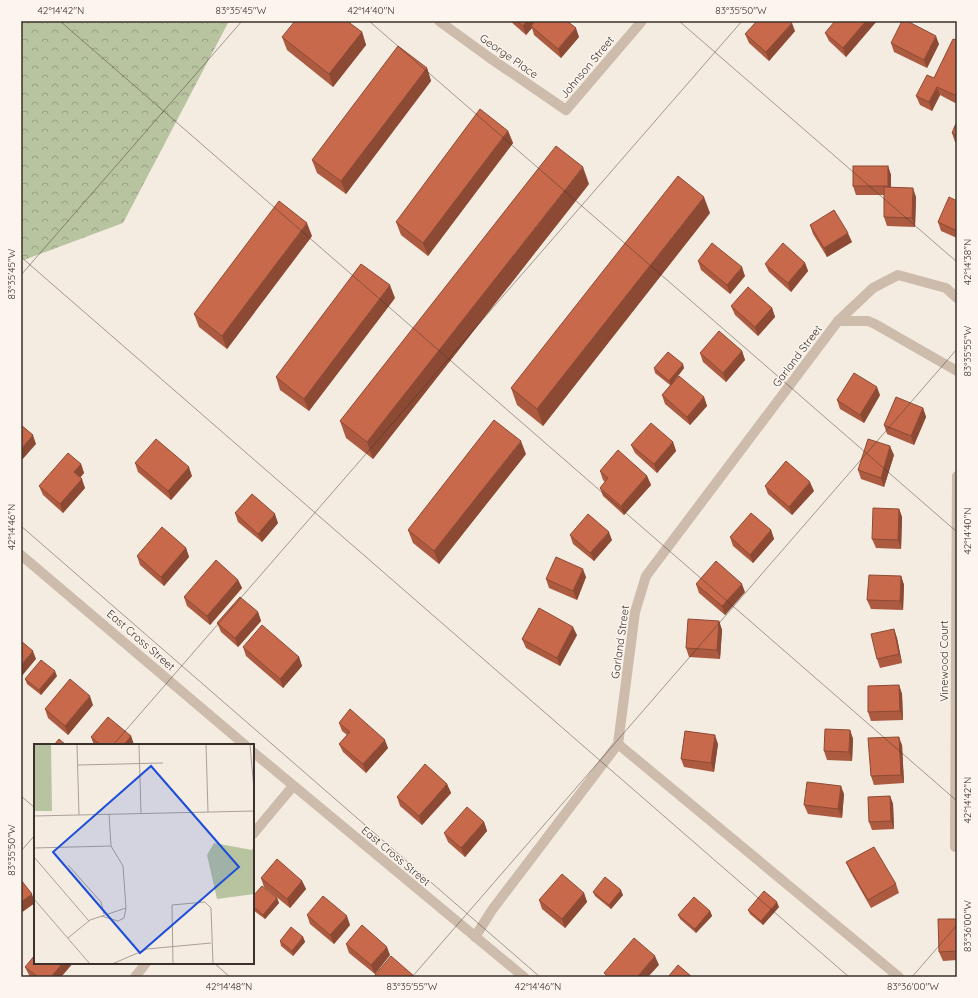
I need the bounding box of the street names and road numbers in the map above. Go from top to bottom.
street label: George Place [477,31,541,81]
street label: Johnson Street [557,33,617,101]
street label: Garland Street [769,322,825,390]
street label: Garland Street [608,604,632,680]
street label: East Cross Street [104,607,178,674]
street label: Vinewood Court [937,620,951,702]
street label: East Cross Street [359,823,434,889]

